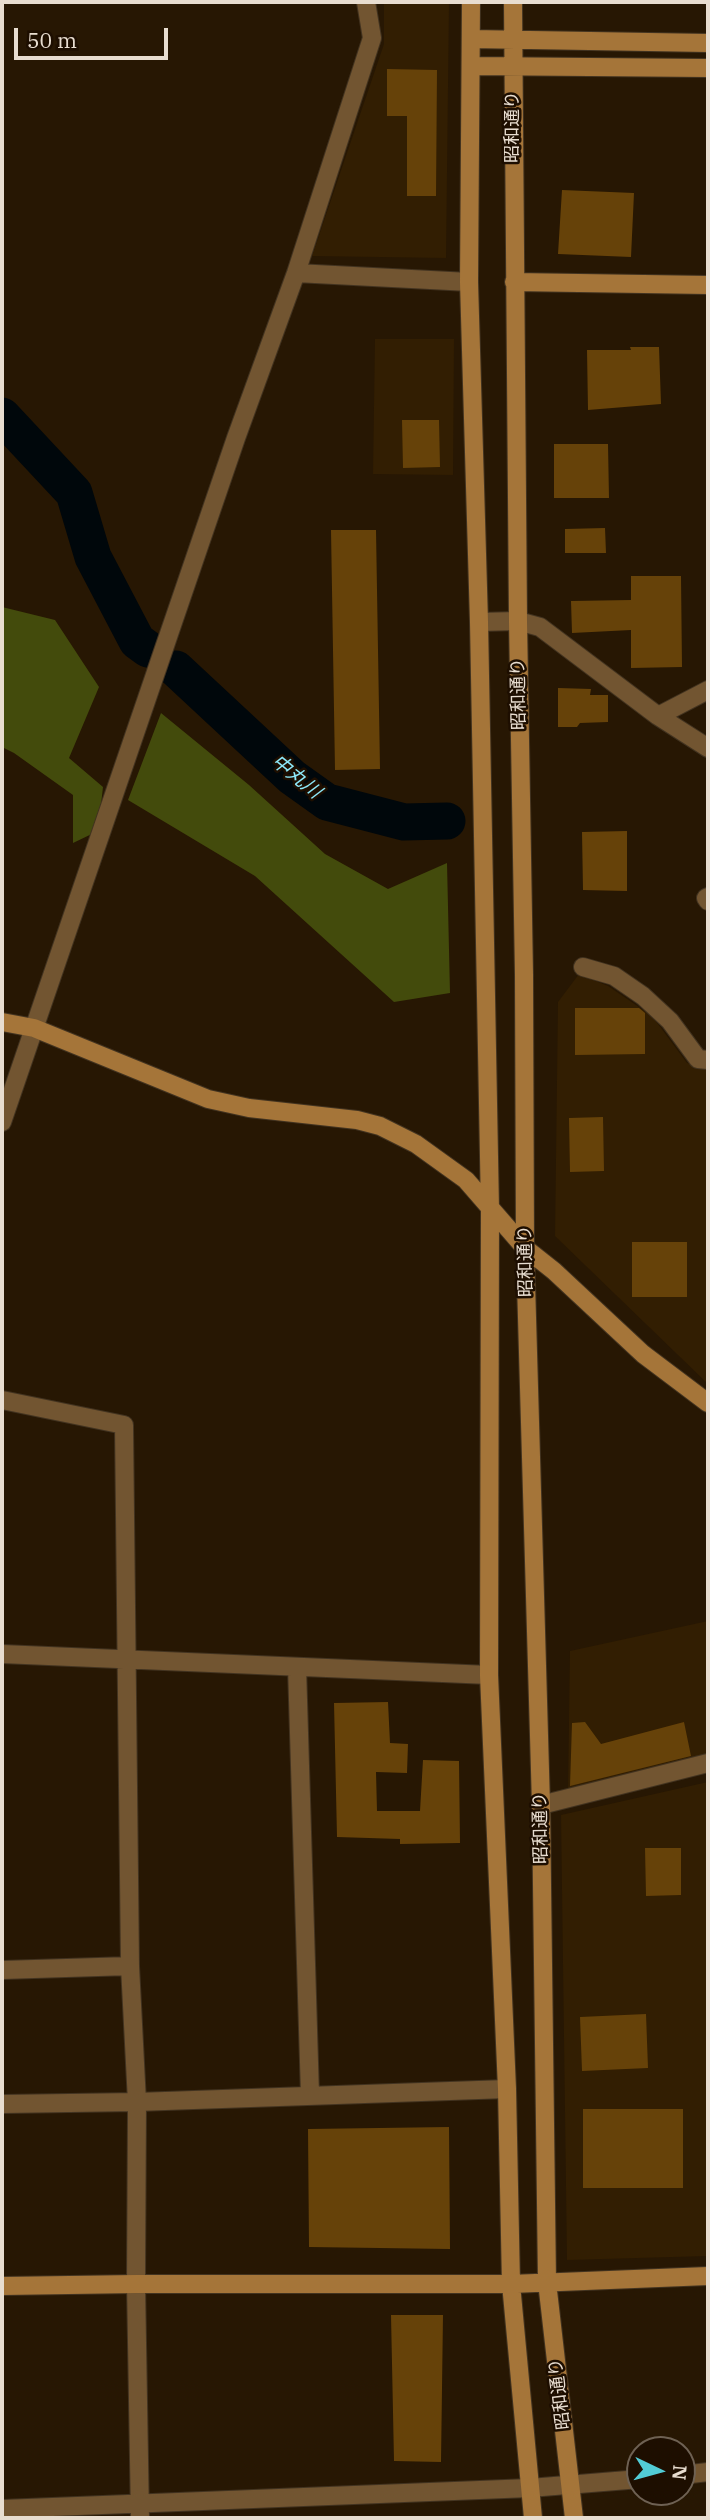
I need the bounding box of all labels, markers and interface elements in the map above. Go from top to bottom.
scale bar [18,14,172,58]
text: 50 m [27,26,77,54]
street label: 昭和通り [502,91,524,163]
street label: 昭和通り [508,658,530,730]
water label: 中丸川 [267,750,325,804]
street label: 昭和通り [515,1225,537,1297]
street label: 昭和通り [530,1792,552,1864]
street label: 昭和通り [545,2357,575,2431]
north arrow [626,2436,696,2506]
text: N [667,2464,693,2481]

